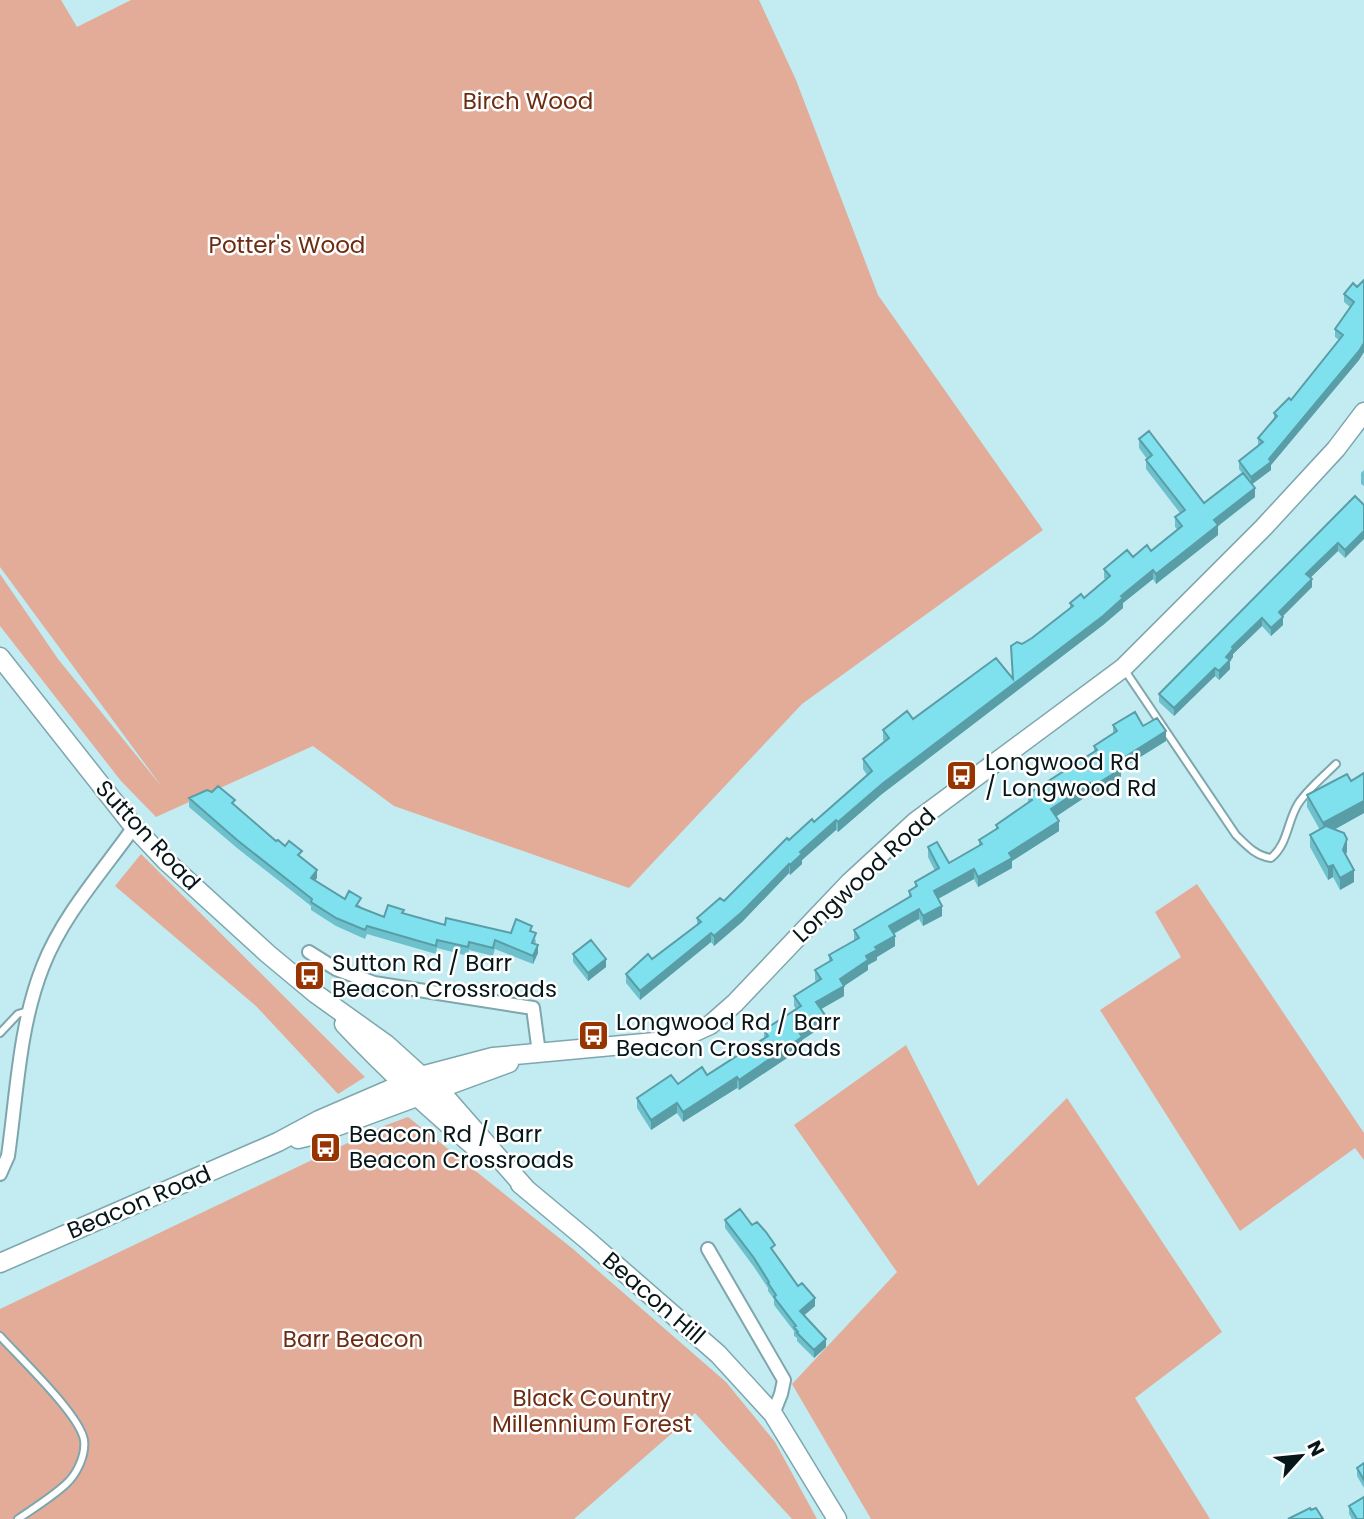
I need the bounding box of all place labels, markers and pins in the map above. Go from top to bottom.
place label: Longwood Rd / Longwood Rd [985,746,1157,804]
bus stop icon: Longwood Rd / Longwood Rd [945,758,979,792]
place label: Sutton Rd / Barr Beacon Crossroads [332,947,557,1005]
bus stop icon: Sutton Rd / Barr Beacon Crossroads [292,959,326,993]
place label: Longwood Rd / Barr Beacon Crossroads [616,1006,841,1064]
bus stop icon: Longwood Rd / Barr Beacon Crossroads [576,1018,610,1052]
place label: Beacon Rd / Barr Beacon Crossroads [349,1118,574,1176]
bus stop icon: Beacon Rd / Barr Beacon Crossroads [309,1130,343,1164]

